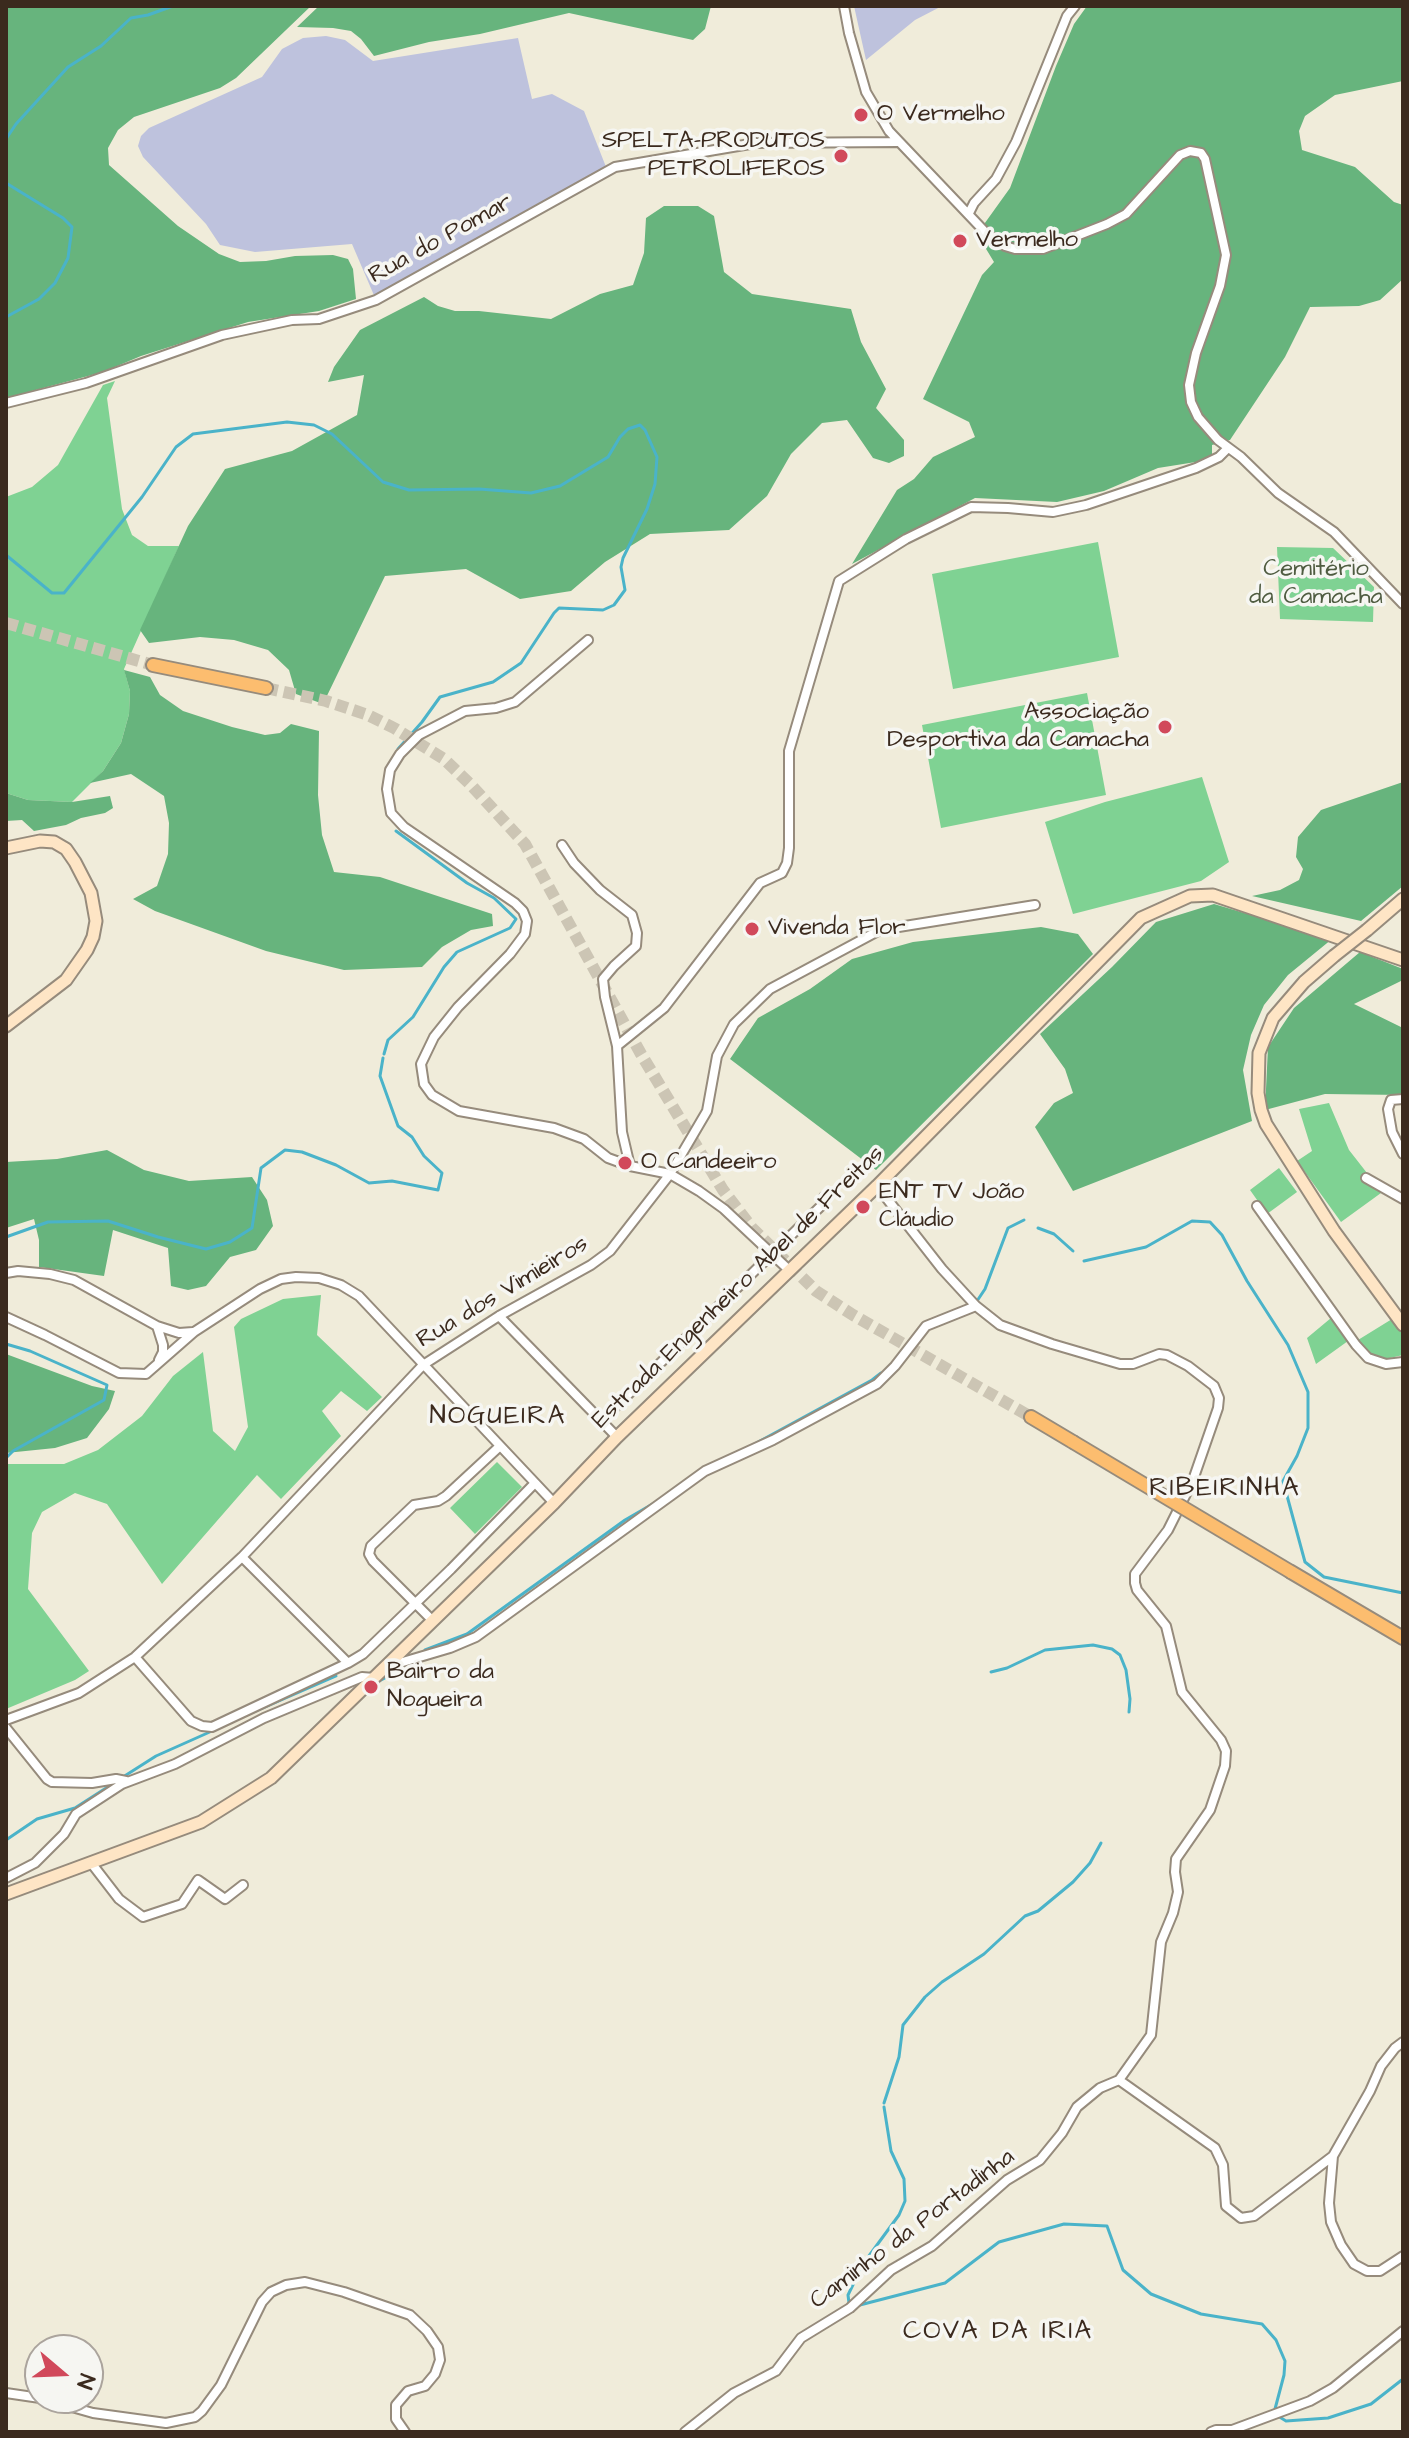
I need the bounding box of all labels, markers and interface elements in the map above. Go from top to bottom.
place label: O Vermelho [877,101,1005,129]
marker: O Vermelho [852,106,870,124]
place label: SPELTA-PRODUTOS PETROLIFEROS [602,128,825,184]
marker: SPELTA-PRODUTOS PETROLIFEROS [832,147,850,165]
street label: Rua do Pomar [364,189,518,291]
place label: Vermelho [976,227,1078,255]
marker: Vermelho [951,232,969,250]
park label: Cemitério da Camacha [1249,556,1383,612]
place label: Associação Desportiva da Camacha [887,699,1149,755]
marker: Associação Desportiva da Camacha [1156,718,1174,736]
place label: Vivenda Flor [768,915,905,943]
marker: Vivenda Flor [743,920,761,938]
street label: Estrada Engenheiro Abel de Freitas [587,1141,891,1435]
place label: O Candeeiro [641,1149,777,1177]
marker: O Candeeiro [616,1154,634,1172]
place label: ENT TV João Cláudio [879,1179,1024,1235]
marker: ENT TV João Cláudio [854,1198,872,1216]
street label: Rua dos Vimieiros [412,1230,594,1356]
district label: NOGUEIRA [430,1402,566,1434]
district label: RIBEIRINHA [1149,1474,1301,1506]
place label: Bairro da Nogueira [387,1659,494,1715]
marker: Bairro da Nogueira [362,1678,380,1696]
street label: Caminho da Portadinha [805,2144,1021,2316]
district label: COVA DA IRIA [903,2317,1093,2349]
north arrow [24,2334,104,2414]
text: N [68,2370,102,2393]

